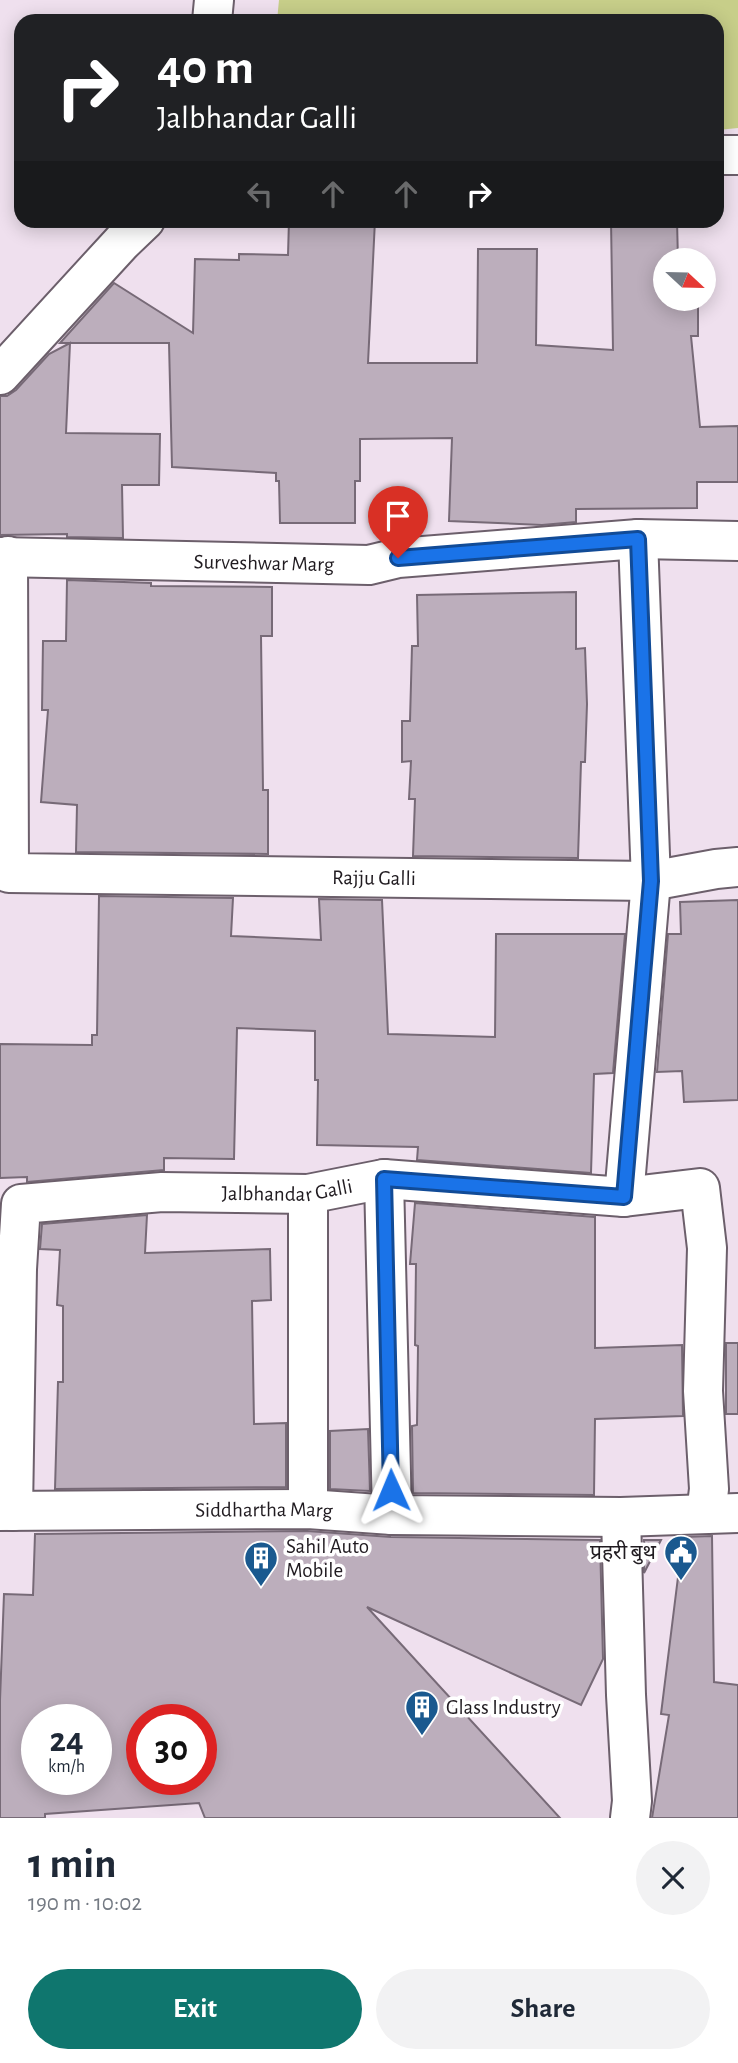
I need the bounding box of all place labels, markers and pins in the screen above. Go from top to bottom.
pin [368,486,428,558]
public building icon: प्रहरी बुथ [662,1533,700,1582]
place label: Sahil Auto Mobile [286,1536,369,1581]
building icon: Sahil Auto Mobile [242,1539,280,1588]
place label: प्रहरी बुथ [590,1540,657,1565]
building icon: Glass Industry [403,1688,441,1737]
place label: Glass Industry [446,1697,561,1718]

